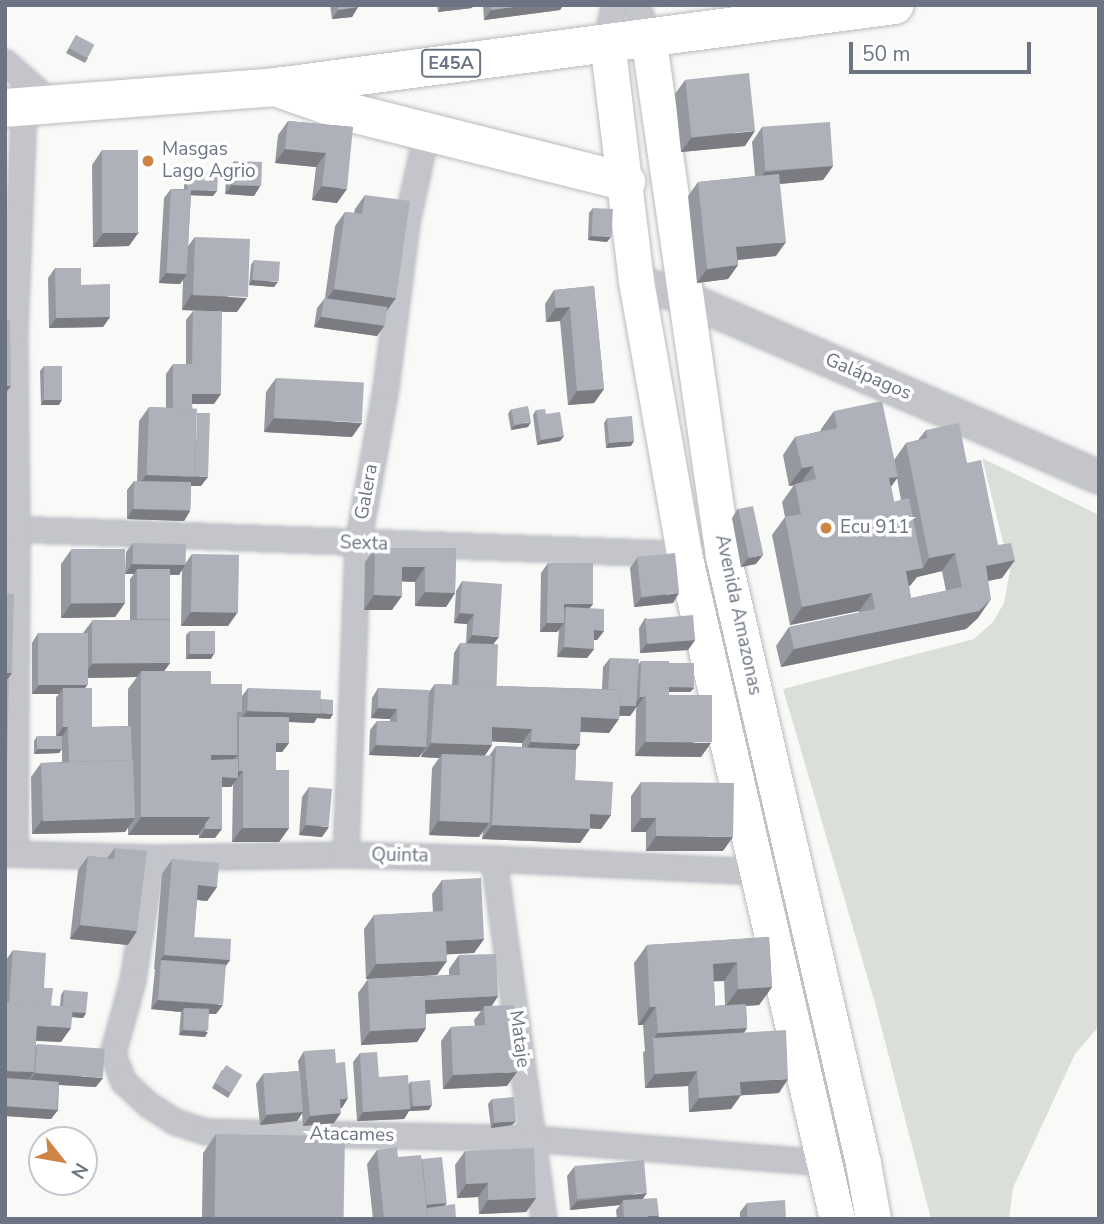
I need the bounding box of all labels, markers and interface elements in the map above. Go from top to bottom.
scale bar [852,28,1034,72]
text: 50 m [862,40,911,68]
road number: E45A [420,48,482,78]
place label: Masgas Lago Agrio [162,139,256,183]
marker: Masgas Lago Agrio [140,153,156,169]
street label: Galápagos [821,349,915,405]
street label: Galera [351,462,383,522]
place label: Ecu 911 [840,517,910,539]
marker: Ecu 911 [818,520,834,536]
street label: Sexta [339,532,389,556]
street label: Avenida Amazonas [710,533,766,697]
street label: Quinta [371,844,429,868]
street label: Mataje [504,1009,534,1069]
street label: Atacames [309,1123,395,1147]
north arrow [28,1126,98,1196]
text: N [64,1158,94,1184]

